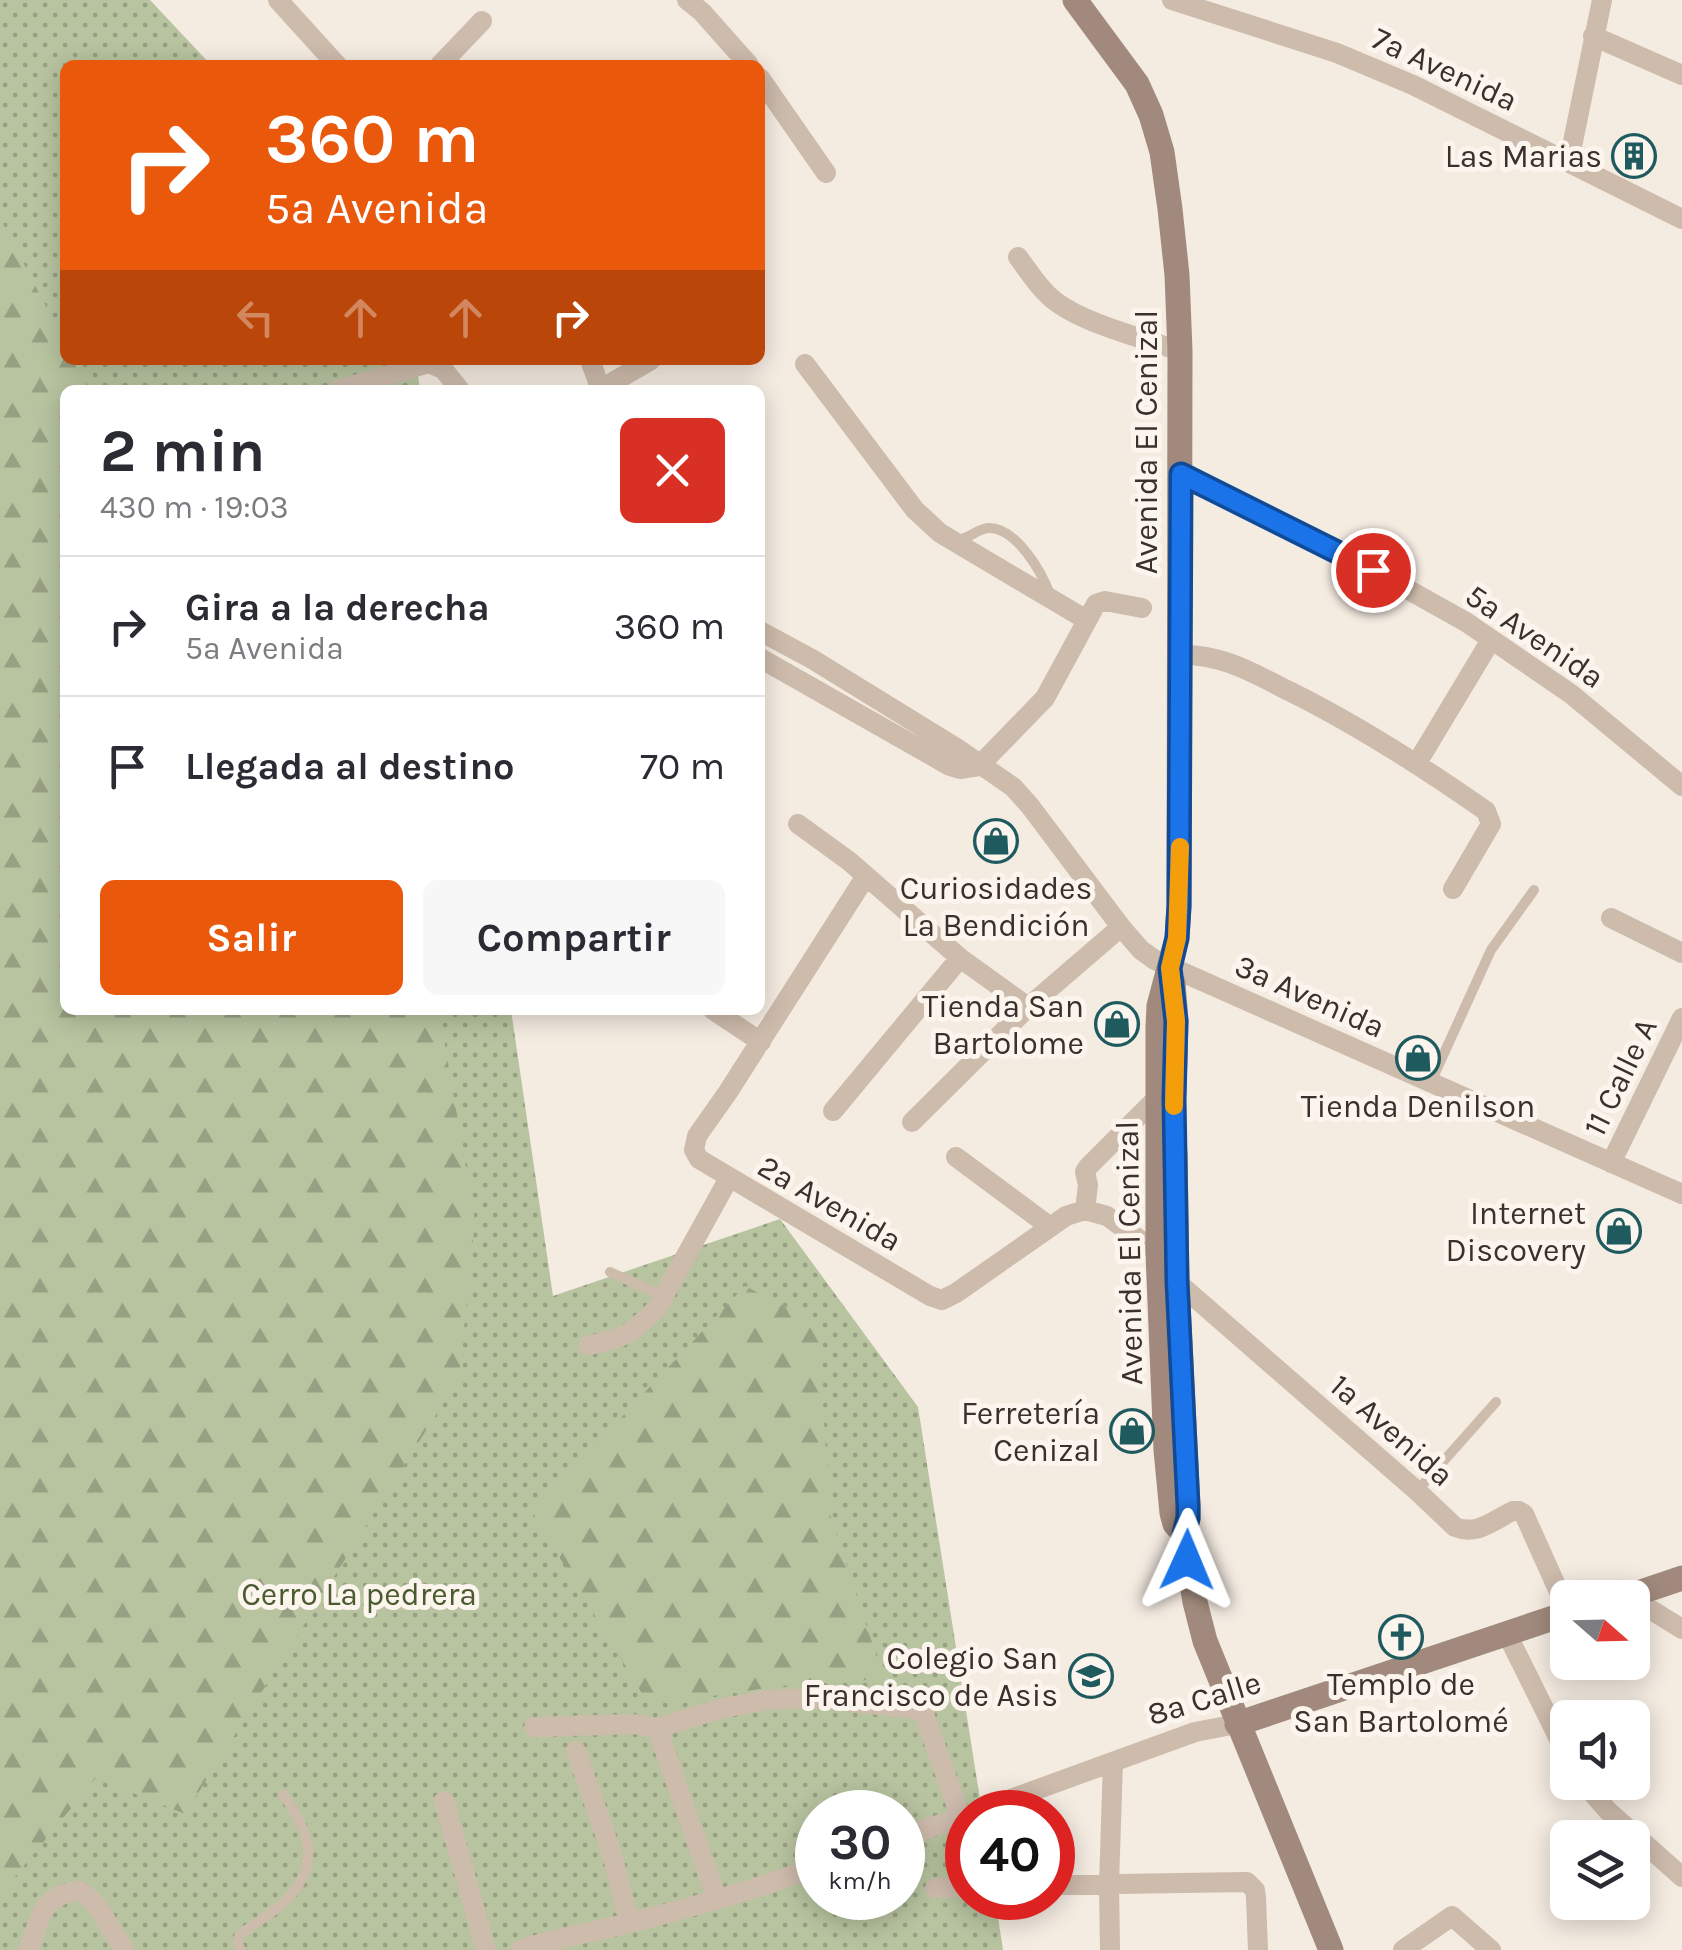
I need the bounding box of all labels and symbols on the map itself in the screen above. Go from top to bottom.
street label: 7a Avenida [1366,20,1523,119]
building icon: Las Marias [1611,133,1657,179]
place label: Las Marias [1445,138,1602,175]
street label: Avenida El Cenizal [1128,310,1165,574]
pin [1331,528,1416,613]
street label: 5a Avenida [1459,577,1611,696]
shop icon: Curiosidades La Bendición [973,818,1019,864]
place label: Curiosidades La Bendición [900,870,1092,944]
street label: 3a Avenida [1229,947,1390,1046]
place label: Tienda San Bartolome [922,988,1084,1062]
shop icon: Tienda San Bartolome [1094,1001,1140,1047]
street label: 11 Calle A [1576,1012,1665,1142]
shop icon: Tienda Denilson [1395,1035,1441,1081]
place label: Tienda Denilson [1301,1088,1535,1125]
street label: Avenida El Cenizal [1109,1120,1150,1386]
street label: 2a Avenida [751,1148,908,1259]
place label: Internet Discovery [1446,1195,1586,1269]
shop icon: Internet Discovery [1596,1208,1642,1254]
street label: 1a Avenida [1322,1367,1461,1494]
place label: Ferretería Cenizal [961,1395,1100,1469]
shop icon: Ferretería Cenizal [1109,1408,1155,1454]
position arrow [1135,1508,1239,1612]
park label: Cerro La pedrera [241,1576,477,1613]
north arrow [1550,1580,1650,1680]
church icon: Templo de San Bartolomé [1378,1614,1424,1660]
place label: Colegio San Francisco de Asis [804,1640,1058,1714]
school or university icon: Colegio San Francisco de Asis [1068,1653,1114,1699]
street label: 8a Calle [1143,1664,1265,1733]
place label: Templo de San Bartolomé [1293,1666,1509,1740]
speed limit sign: 40 [945,1790,1075,1920]

